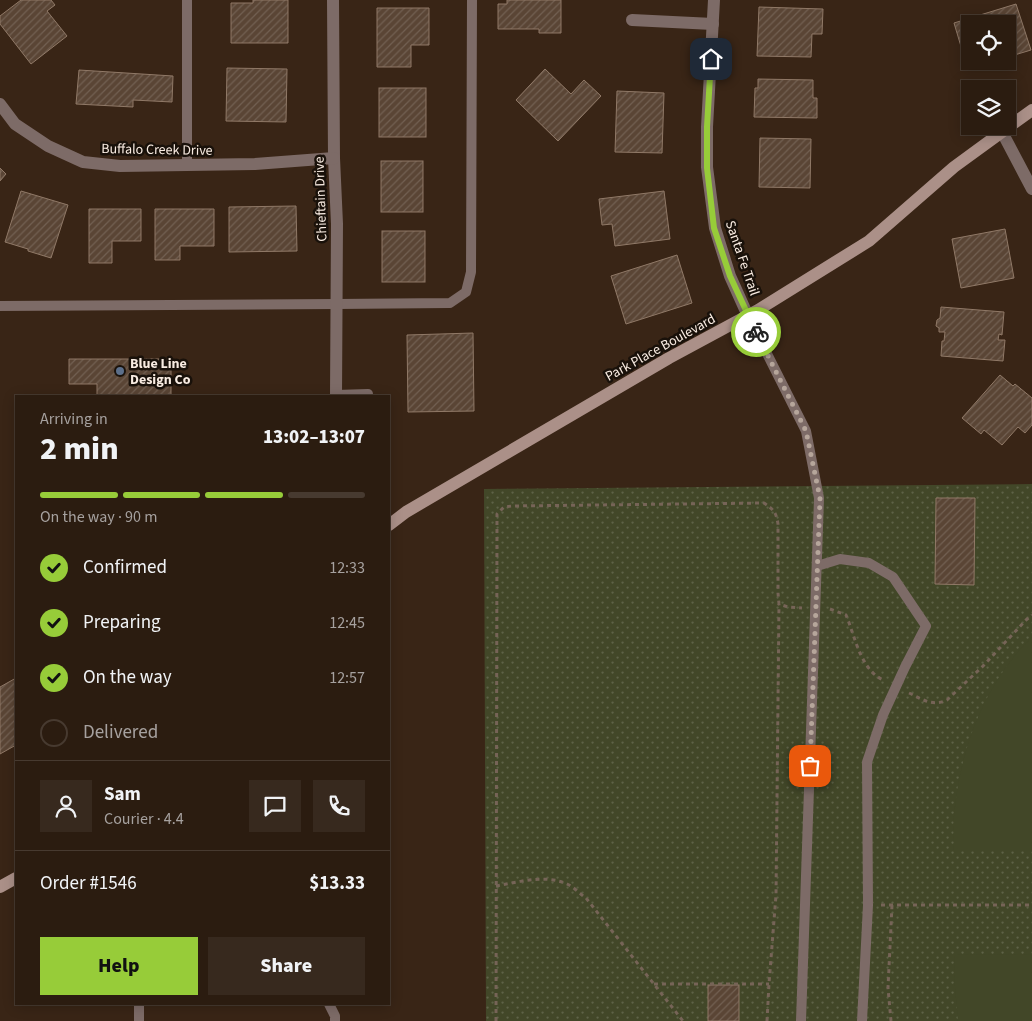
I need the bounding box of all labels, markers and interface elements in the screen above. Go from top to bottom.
map controls [961,15,1016,135]
button: locate [961,15,1016,70]
pin [690,38,732,80]
icon: home [697,45,725,73]
button: layers [961,80,1016,135]
street label: Buffalo Creek Drive [101,139,213,161]
street label: Chieftain Drive [310,156,332,242]
street label: Santa Fe Trail [720,218,764,299]
courier [731,307,781,357]
street label: Park Place Boulevard [602,309,719,386]
icon: bike [742,318,770,346]
place label: Blue Line Design Co [130,354,191,390]
marker: Blue Line Design Co [114,365,126,377]
text: Arriving in [40,408,108,430]
text: 13:02–13:07 [263,424,365,451]
text: 2 min [40,426,119,472]
text: On the way · 90 m [40,506,157,528]
icon: check [40,554,68,582]
text: Confirmed [83,554,167,581]
text: 12:33 [329,557,365,579]
icon: check [40,609,68,637]
text: Preparing [83,609,161,636]
text: 12:45 [329,612,365,634]
icon: check [40,664,68,692]
text: On the way [83,664,172,691]
text: 12:57 [329,667,365,689]
text: Delivered [83,719,158,746]
pin [789,745,831,787]
icon: bag [796,752,824,780]
button: person [40,780,92,832]
button: chat [249,780,301,832]
button: phone [313,780,365,832]
text: Sam [104,781,141,808]
text: Courier · 4.4 [104,808,184,830]
text: Order #1546 [40,870,137,897]
text: $13.33 [309,870,365,897]
button: Help [40,937,198,995]
button: Share [208,937,365,995]

